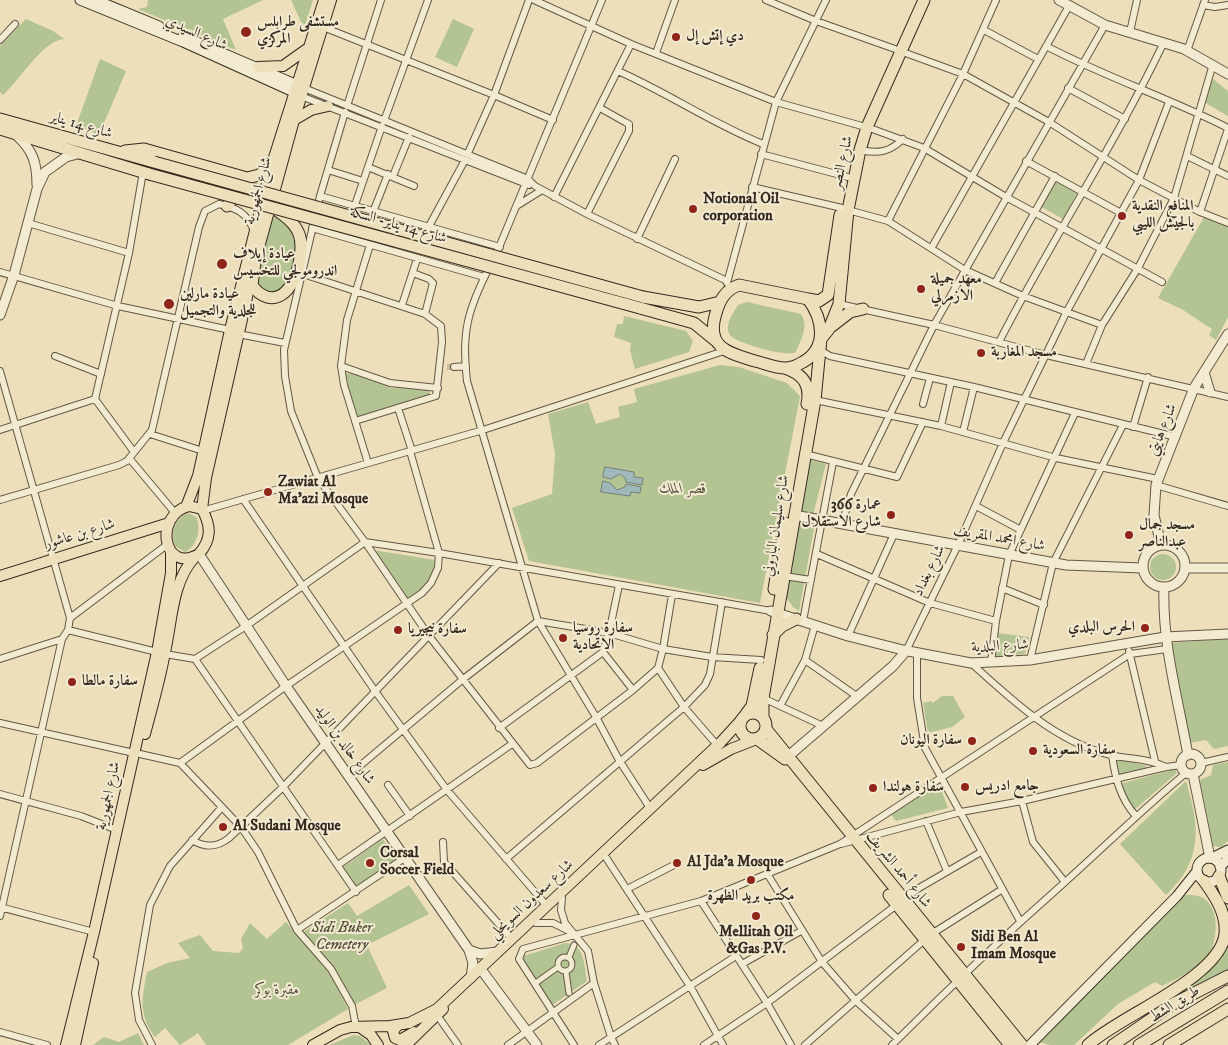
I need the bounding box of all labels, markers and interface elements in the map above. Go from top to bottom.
street label: شارع السيدي [162,12,230,56]
place label: مستشفى طرابلس المركزي [257,14,339,49]
marker: مستشفى طرابلس المركزي [239,25,253,39]
place label: دي إتش إل [686,28,744,46]
marker: دي إتش إل [670,31,682,43]
street label: شارع 14 يناير [48,109,114,143]
street label: شارع النصر [828,134,858,192]
street label: شارع الجمهورية [241,155,277,227]
place label: Notional Oil corporation [703,191,779,226]
place label: المنافع النقدية بالجيش الليبي [1132,198,1194,233]
marker: Notional Oil corporation [687,203,699,215]
street label: شارع 14 يناير- السكة [348,204,448,248]
marker: المنافع النقدية بالجيش الليبي [1116,210,1128,222]
place label: عيادة إيلاف اندرومولجي للتخسيس [233,246,337,281]
marker: عيادة إيلاف اندرومولجي للتخسيس [215,257,229,271]
place label: معهد جميلة الازمرلي [931,271,982,306]
marker: معهد جميلة الازمرلي [915,283,927,295]
place label: عيادة مارلين للجلدية والتجميل [180,286,256,321]
marker: عيادة مارلين للجلدية والتجميل [162,297,176,311]
place label: مسجد المغاربة [991,344,1057,362]
marker: مسجد المغاربة [975,347,987,359]
street label: شارع هايتي [1144,401,1182,459]
place label: Zawiat Al Ma'azi Mosque [278,474,368,509]
street label: شارع سليمان الباروني [760,474,794,578]
park label: قصر الملك [659,481,707,499]
marker: Zawiat Al Ma'azi Mosque [262,486,274,498]
place label: عمارة 366 شارع الاستقلال [802,497,881,532]
marker: عمارة 366 شارع الاستقلال [885,509,897,521]
street label: شارع بن عاشور [43,516,117,554]
place label: مسجد جمال عبدالناصر [1139,517,1195,552]
street label: شارع امحمد المقريف [952,522,1046,556]
marker: مسجد جمال عبدالناصر [1123,529,1135,541]
street label: شارع بغداد [910,542,950,600]
place label: الحرس البلدي [1068,619,1135,637]
place label: سفارة روسيا الاتحادية [573,620,633,655]
place label: سفارة نيجيريا [408,621,467,639]
marker: الحرس البلدي [1139,622,1151,634]
marker: سفارة نيجيريا [392,624,404,636]
marker: سفارة روسيا الاتحادية [557,632,569,644]
street label: شارع البلدية [971,637,1029,657]
place label: سفارة مالطا [82,673,138,691]
marker: سفارة مالطا [66,676,78,688]
street label: شارع خالد بن الوليد [310,702,378,788]
place label: سفارة اليونان [900,732,962,750]
marker: سفارة اليونان [966,735,978,747]
place label: سفارة السعودية [1043,742,1116,760]
marker: سفارة السعودية [1027,745,1039,757]
street label: شارع الجمهورية [93,760,125,832]
place label: جامع ادريس [975,778,1039,796]
place label: سفارة هولندا [883,779,944,797]
marker: جامع ادريس [959,781,971,793]
marker: سفارة هولندا [867,782,879,794]
place label: Al Sudani Mosque [233,818,341,836]
marker: Al Sudani Mosque [217,821,229,833]
street label: شارع أحمد الشريف [862,828,934,912]
place label: Corsal Soccer Field [380,845,454,880]
place label: Al Jda'a Mosque [687,854,784,872]
street label: شارع سعدون السويحلي [486,856,578,944]
marker: Corsal Soccer Field [364,857,376,869]
marker: Al Jda'a Mosque [671,857,683,869]
marker: مكتب بريد الظهرة [745,874,757,886]
place label: مكتب بريد الظهرة [708,888,794,906]
marker: Mellitah Oil &Gas P.V. [750,910,762,922]
park label: Sidi Buker Cemetery [312,920,372,955]
place label: Mellitah Oil &Gas P.V. [719,924,793,959]
place label: Sidi Ben Al Imam Mosque [971,929,1056,964]
marker: Sidi Ben Al Imam Mosque [955,941,967,953]
park label: مقبرة بوكر [255,982,299,1000]
street label: طريق الشط [1146,982,1204,1028]

